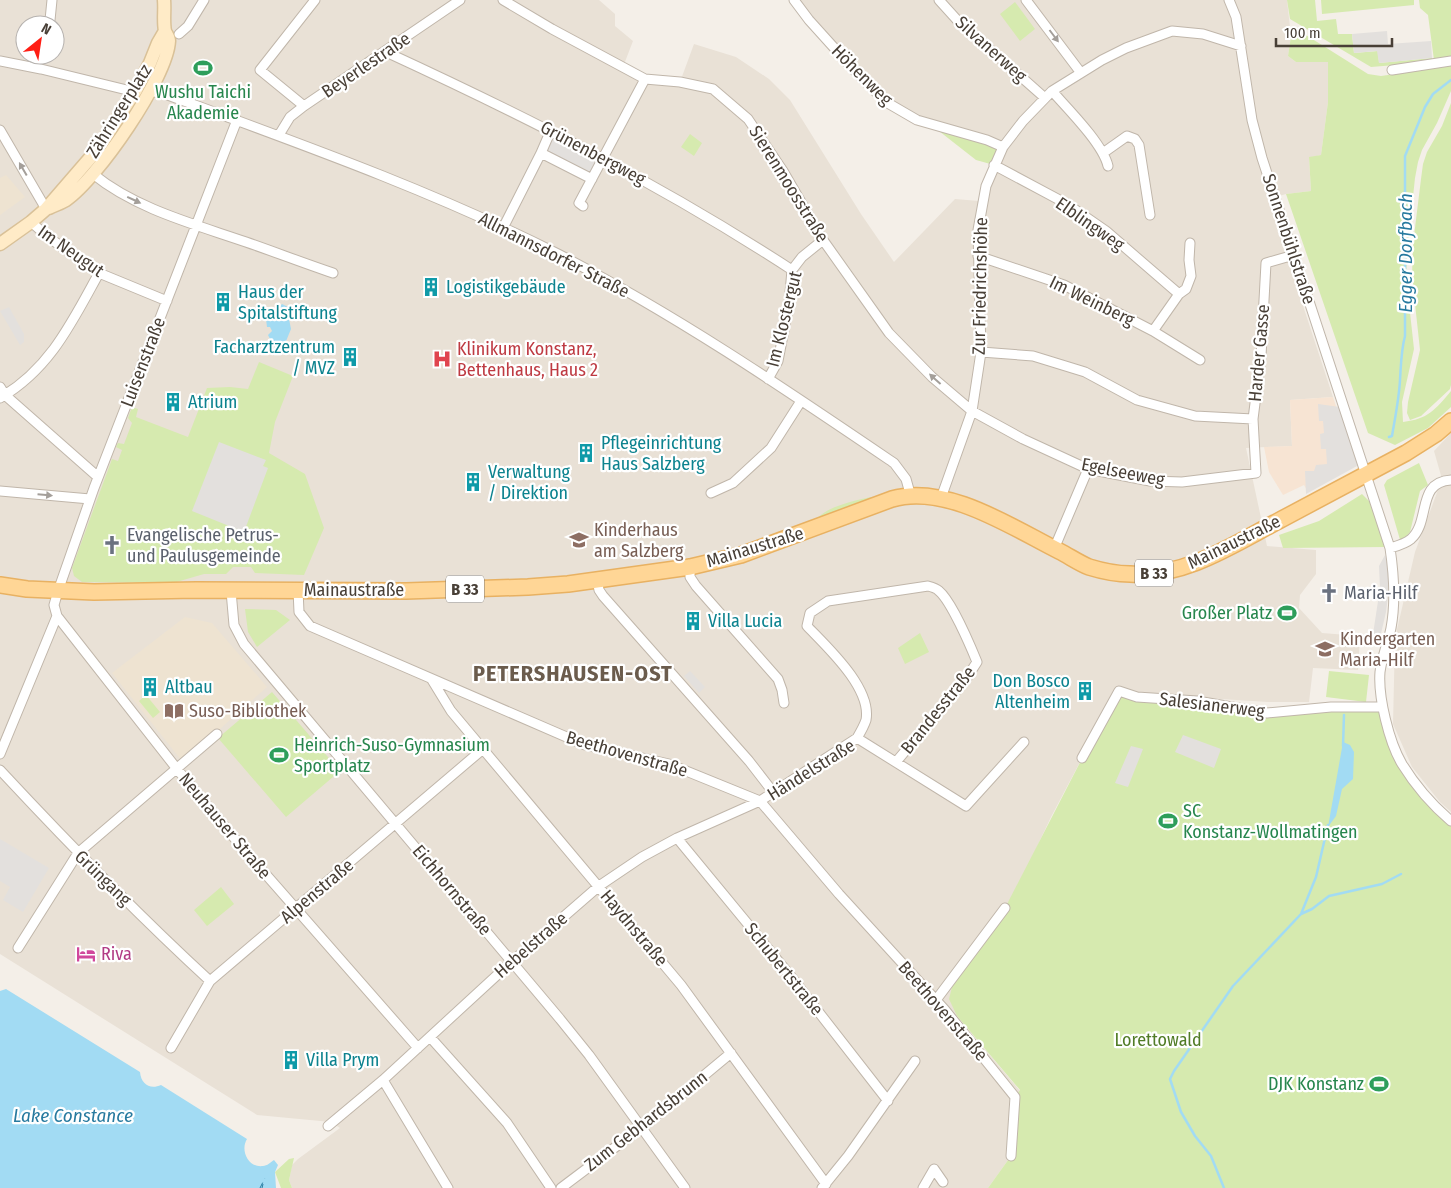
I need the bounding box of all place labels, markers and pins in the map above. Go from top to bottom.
sports icon: Wushu Taichi Akademie [192,57,214,79]
place label: Wushu Taichi Akademie [155,81,251,124]
building icon: Logistikgebäude [420,276,442,298]
place label: Logistikgebäude [446,276,566,298]
place label: Haus der Spitalstiftung [238,281,338,324]
building icon: Haus der Spitalstiftung [212,291,234,313]
place label: Facharztzentrum / MVZ [213,336,335,379]
place label: Klinikum Konstanz, Bettenhaus, Haus 2 [457,338,598,381]
building icon: Facharztzentrum / MVZ [339,346,361,368]
hospital icon: Klinikum Konstanz, Bettenhaus, Haus 2 [431,348,453,370]
building icon: Atrium [162,391,184,413]
place label: Atrium [188,391,237,413]
place label: Pflegeinrichtung Haus Salzberg [601,432,722,475]
building icon: Pflegeinrichtung Haus Salzberg [575,442,597,464]
place label: Verwaltung / Direktion [488,461,571,504]
building icon: Verwaltung / Direktion [462,471,484,493]
place label: Kinderhaus am Salzberg [594,519,684,562]
place label: Evangelische Petrus- und Paulusgemeinde [127,524,281,567]
school or university icon: Kinderhaus am Salzberg [568,529,590,551]
church icon: Evangelische Petrus- und Paulusgemeinde [101,534,123,556]
church icon: Maria-Hilf [1318,582,1340,604]
place label: Maria-Hilf [1344,582,1419,604]
place label: Großer Platz [1182,602,1272,624]
sports icon: Großer Platz [1276,602,1298,624]
building icon: Villa Lucia [682,610,704,632]
place label: Villa Lucia [708,610,783,632]
place label: Kindergarten Maria-Hilf [1340,628,1435,671]
school or university icon: Kindergarten Maria-Hilf [1314,638,1336,660]
place label: Don Bosco Altenheim [993,670,1070,713]
building icon: Altbau [139,676,161,698]
place label: Altbau [165,676,213,698]
building icon: Don Bosco Altenheim [1074,680,1096,702]
library icon: Suso-Bibliothek [163,700,185,722]
place label: Suso-Bibliothek [189,700,307,722]
place label: Heinrich-Suso-Gymnasium Sportplatz [294,734,490,777]
sports icon: Heinrich-Suso-Gymnasium Sportplatz [268,744,290,766]
place label: SC Konstanz-Wollmatingen [1183,800,1358,843]
sports icon: SC Konstanz-Wollmatingen [1157,810,1179,832]
hotel icon: Riva [75,943,97,965]
place label: Riva [101,943,132,965]
building icon: Villa Prym [280,1049,302,1071]
place label: Villa Prym [306,1049,379,1071]
place label: DJK Konstanz [1268,1073,1364,1095]
sports icon: DJK Konstanz [1368,1073,1390,1095]

